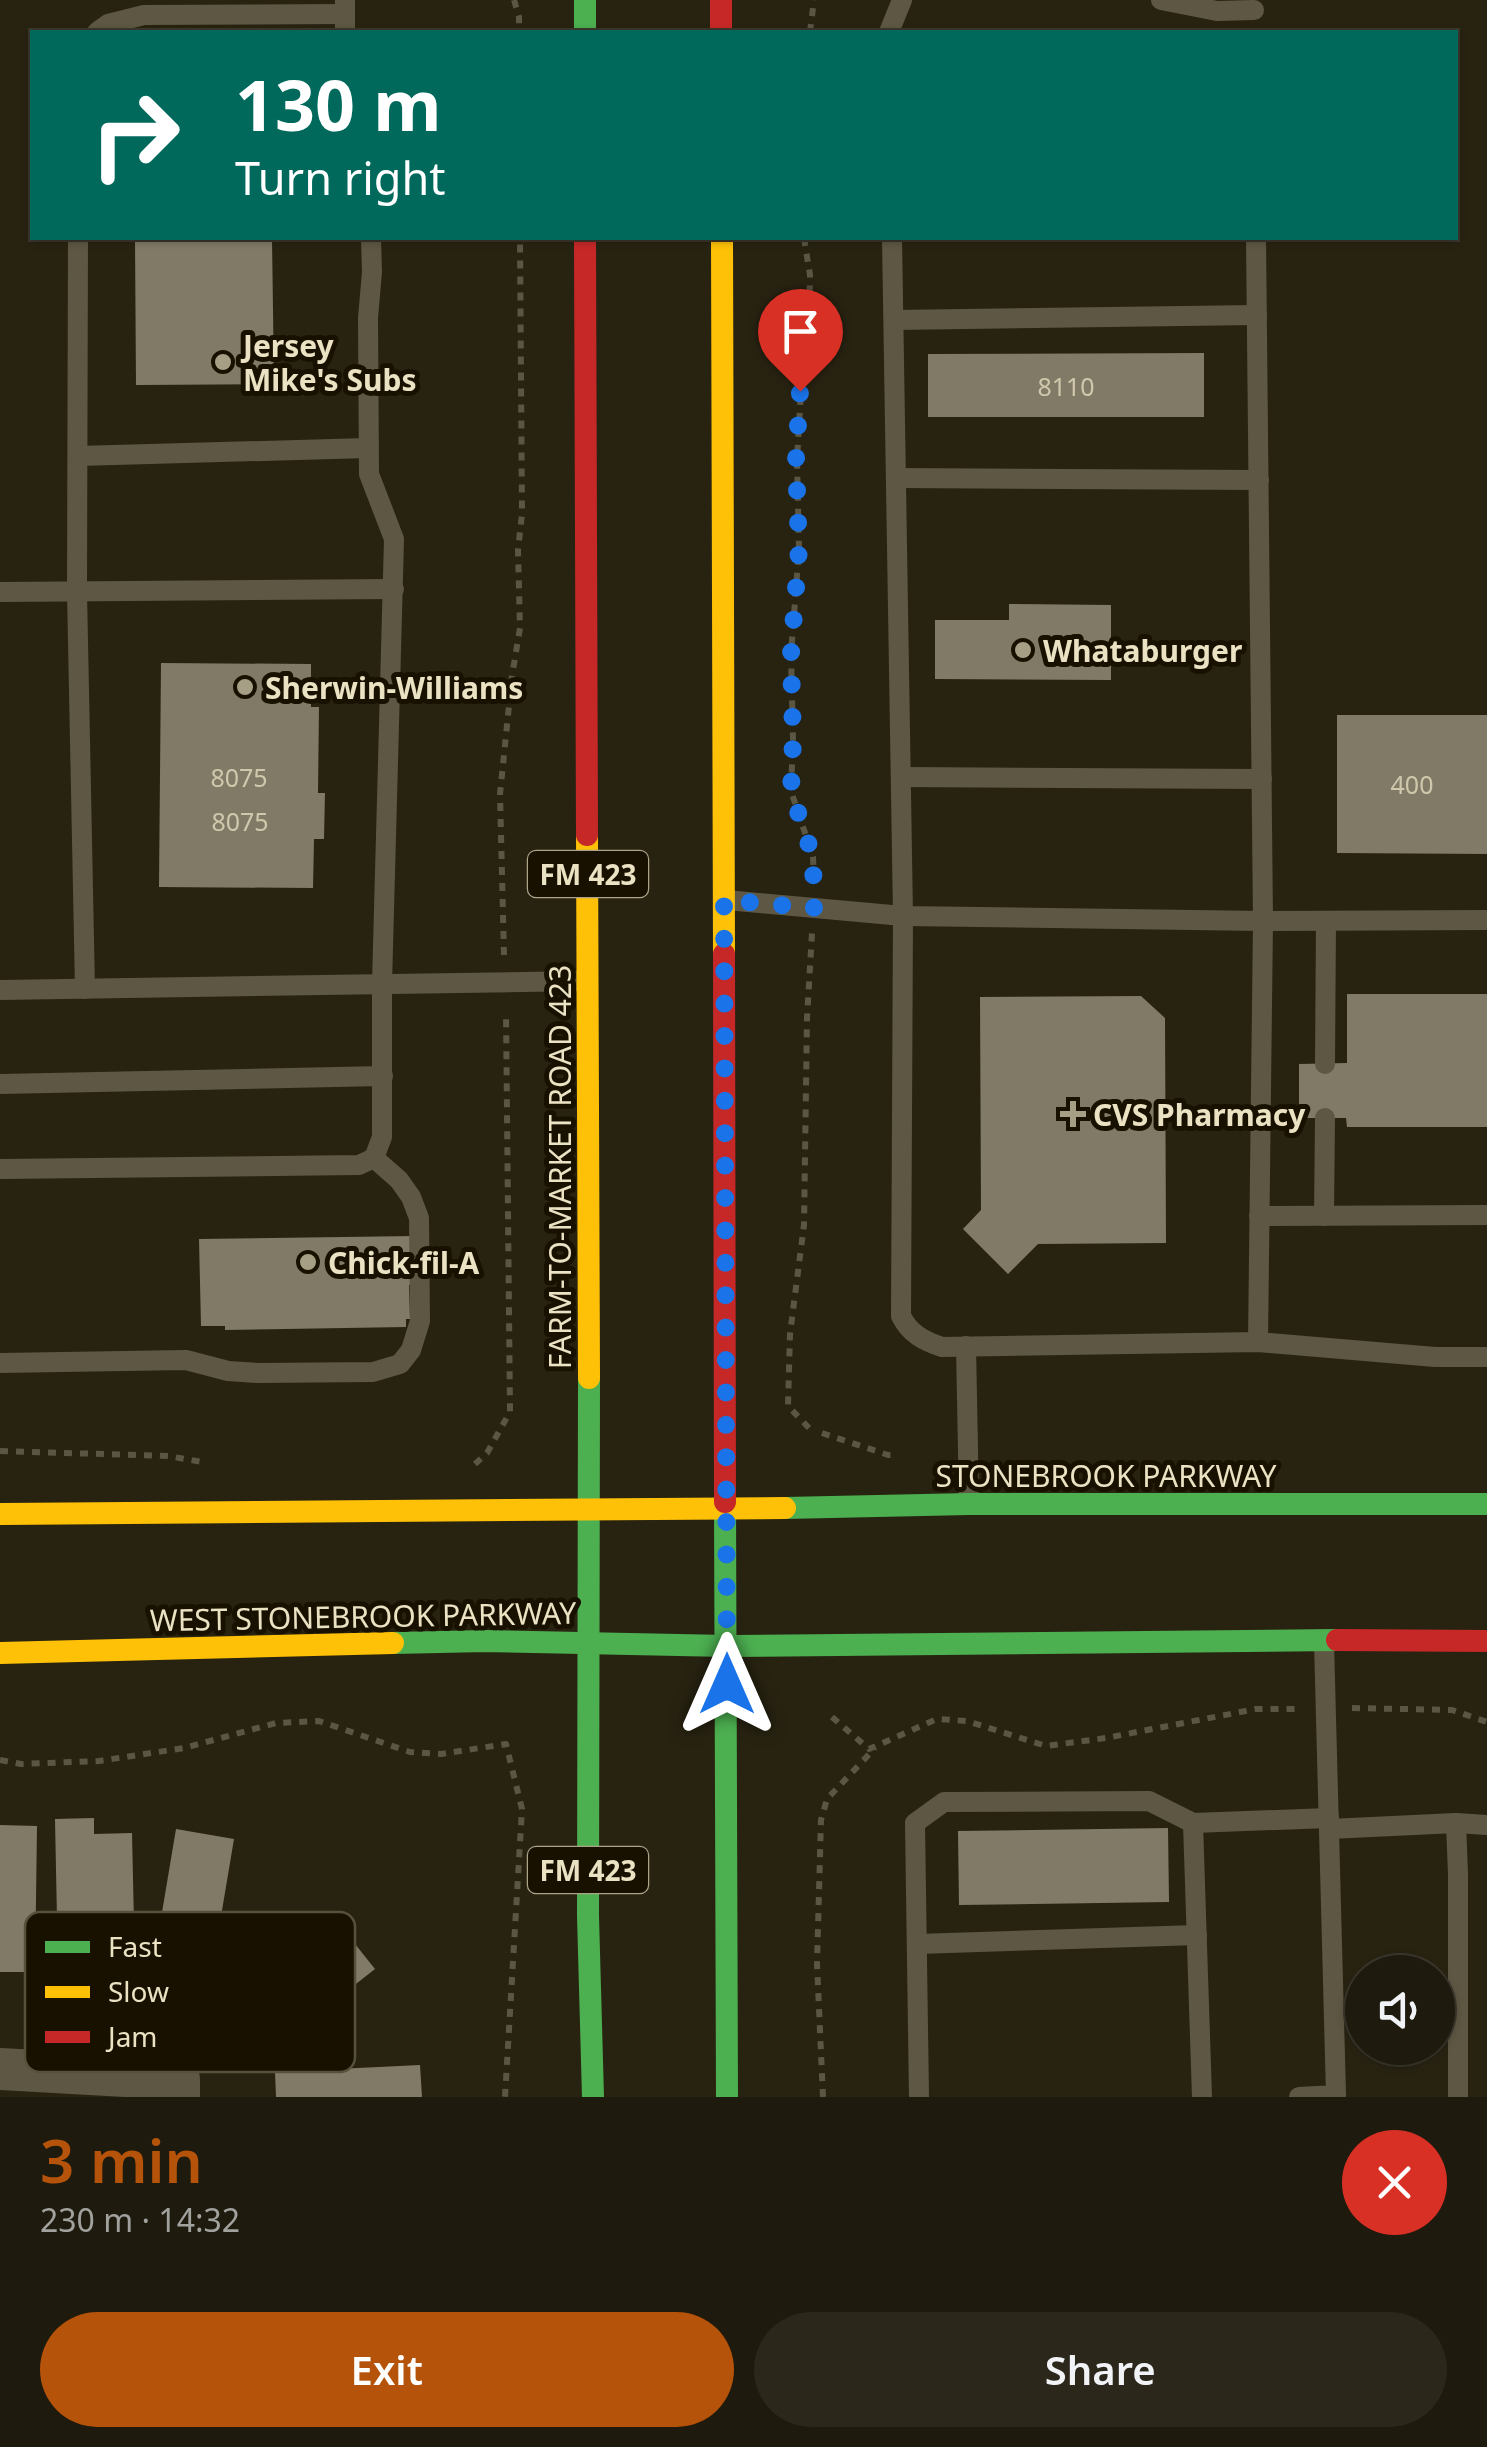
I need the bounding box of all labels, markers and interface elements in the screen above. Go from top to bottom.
text: 130 m [235,56,442,152]
icon: right [70,70,200,200]
text: Turn right [235,147,446,208]
pin [758,289,843,392]
icon: arrive [773,304,828,359]
place label: Jersey Mike's Subs [240,325,416,400]
marker: Jersey Mike's Subs [212,351,234,373]
house number: 8110 [1037,369,1095,403]
place label: Whataburger [1043,630,1243,671]
marker: Whataburger [1012,639,1034,661]
place label: Sherwin-Williams [265,667,523,708]
marker: Sherwin-Williams [234,676,256,698]
house number: 8075 [210,760,268,794]
house number: 400 [1391,767,1433,801]
house number: 8075 [211,804,269,838]
road number: FM 423 [528,851,648,897]
street label: FARM-TO-MARKET ROAD 423 [539,965,580,1369]
place label: CVS Pharmacy [1093,1094,1306,1135]
marker: CVS Pharmacy [1062,1103,1084,1125]
place label: Chick-fil-A [328,1242,479,1283]
marker: Chick-fil-A [297,1251,319,1273]
street label: STONEBROOK PARKWAY [936,1455,1276,1496]
street label: WEST STONEBROOK PARKWAY [149,1592,577,1640]
position arrow [675,1632,779,1736]
road number: FM 423 [528,1847,648,1893]
legend [25,1912,355,2072]
text: Fast [108,1927,162,1965]
map controls [1345,1955,1455,2065]
button: sound [1345,1955,1455,2065]
text: Slow [108,1972,169,2010]
text: Jam [105,2017,158,2055]
text: 3 min [40,2119,203,2201]
button: close [1342,2130,1447,2235]
text: 230 m · 14:32 [40,2198,240,2241]
button: Exit [40,2312,734,2427]
button: Share [754,2312,1447,2427]

